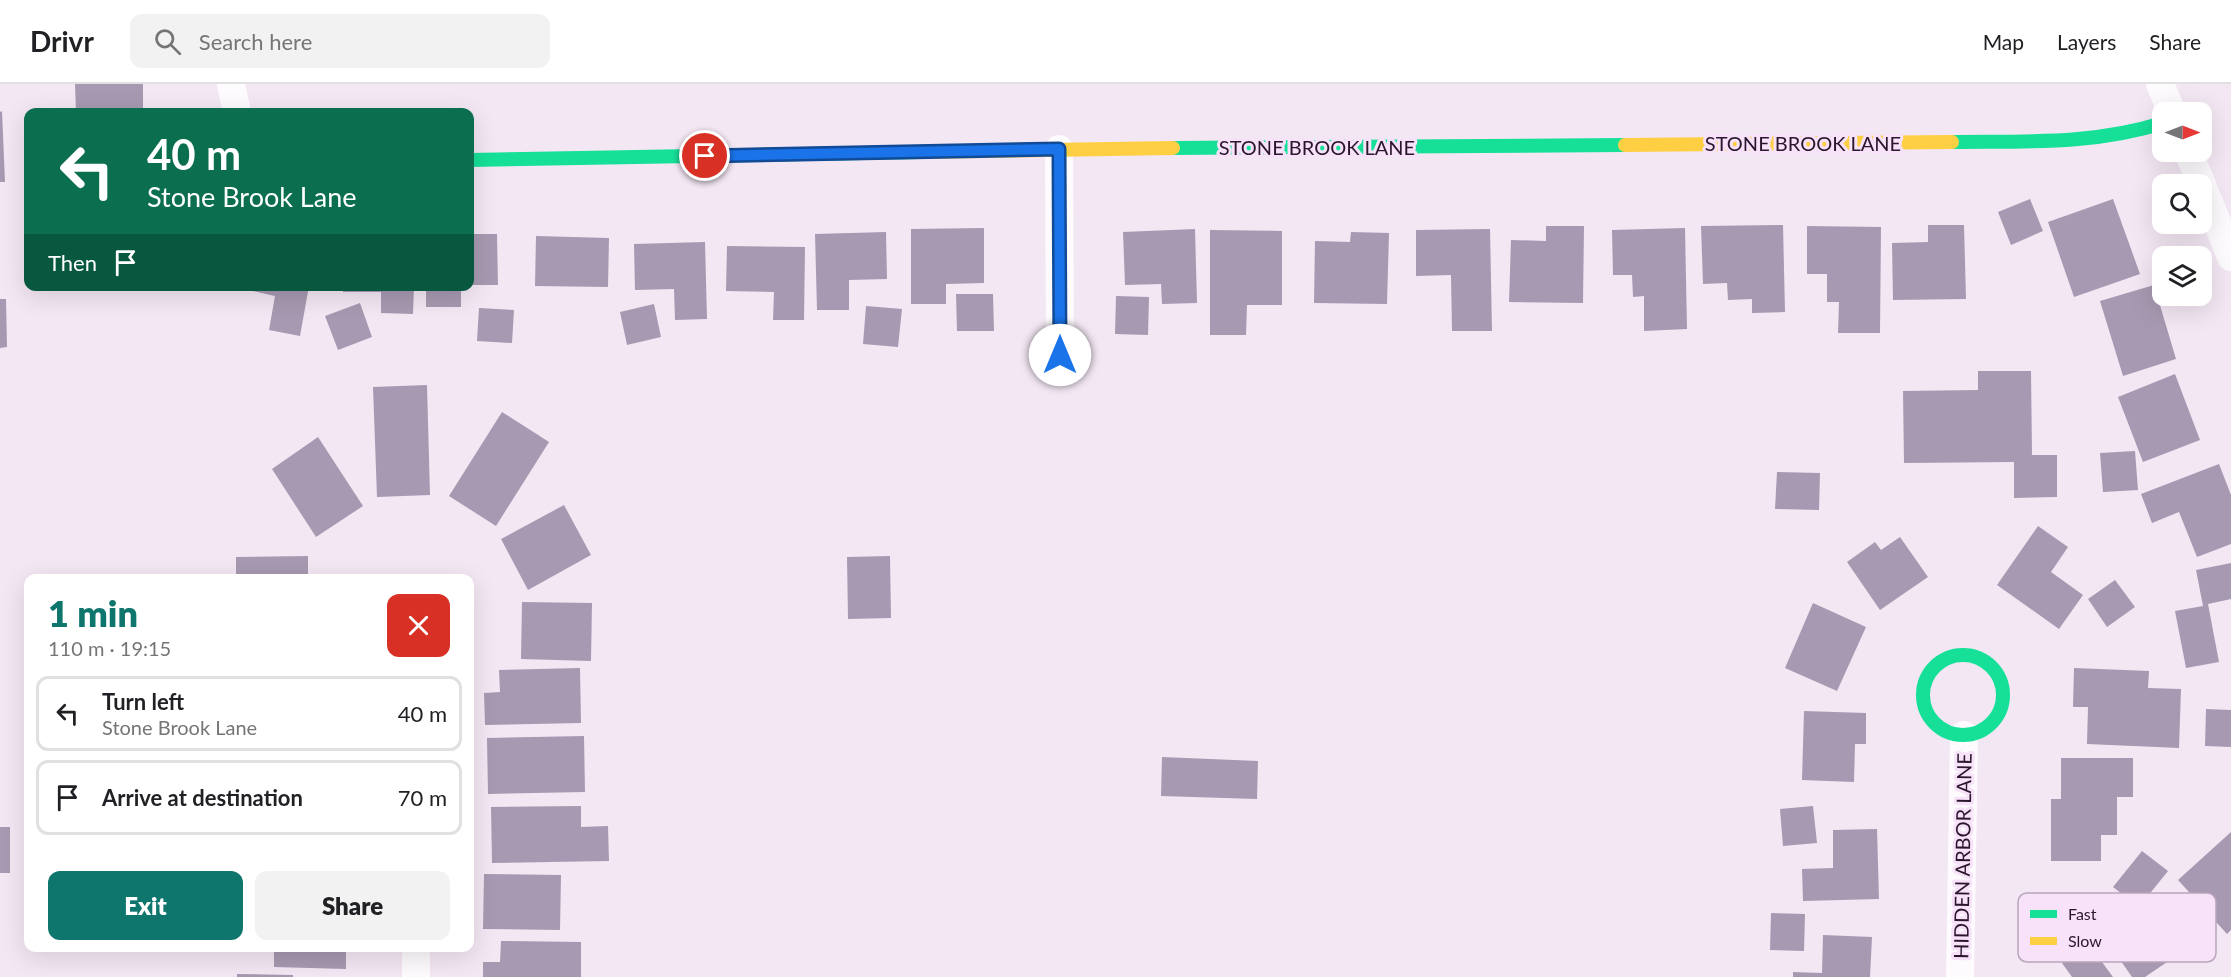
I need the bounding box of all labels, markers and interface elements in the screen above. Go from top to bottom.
search box [130,14,550,68]
text: Drivr [30,24,94,58]
icon: search [151,25,184,58]
text: Search here [199,28,312,55]
text: Map [1983,29,2024,54]
text: Layers [2057,29,2116,54]
text: Share [2149,29,2201,54]
north arrow [2152,102,2212,162]
map controls [2152,102,2212,306]
text: 40 m [147,129,241,179]
pin [679,130,730,181]
street label: STONE BROOK LANE [1705,131,1901,155]
icon: left [48,132,126,210]
street label: STONE BROOK LANE [1219,135,1415,159]
icon: arrive [688,139,721,172]
button: search [2152,174,2212,234]
text: Stone Brook Lane [147,180,356,213]
icon: arrive [109,246,142,279]
button: layers [2152,246,2212,306]
text: Then [48,249,97,276]
position arrow [1028,323,1092,387]
text: 1 min [48,591,138,635]
button: close [387,594,450,657]
text: 110 m · 19:15 [48,636,171,660]
text: Turn left [102,688,184,715]
icon: left [51,697,84,730]
text: 40 m [398,700,447,727]
text: Stone Brook Lane [102,715,257,739]
street label: HIDDEN ARBOR LANE [1948,753,1976,959]
icon: arrive [51,781,84,814]
text: Arrive at destination [102,784,303,811]
text: 70 m [398,784,447,811]
button: Exit [48,871,243,940]
button: Share [255,871,450,940]
legend [2018,893,2216,962]
text: Fast [2068,904,2097,923]
text: Slow [2068,931,2102,950]

